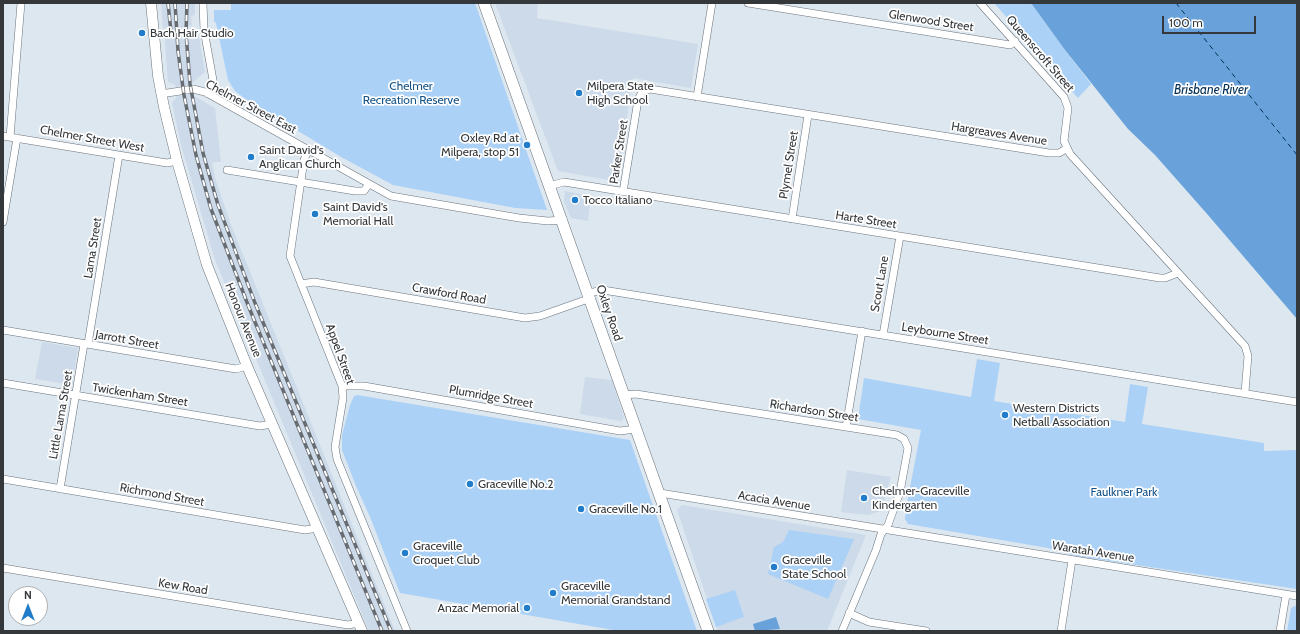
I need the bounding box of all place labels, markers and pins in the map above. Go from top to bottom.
place label: Bach Hair Studio [150,26,234,40]
marker: Bach Hair Studio [137,28,147,38]
place label: Milpera State High School [587,79,654,107]
marker: Milpera State High School [574,88,584,98]
place label: Oxley Rd at Milpera, stop 51 [441,131,519,159]
marker: Oxley Rd at Milpera, stop 51 [522,140,532,150]
place label: Saint David's Anglican Church [259,143,341,171]
marker: Saint David's Anglican Church [246,152,256,162]
place label: Tocco Italiano [583,193,652,207]
marker: Tocco Italiano [570,195,580,205]
place label: Saint David's Memorial Hall [323,200,393,228]
marker: Saint David's Memorial Hall [310,209,320,219]
place label: Western Districts Netball Association [1013,401,1110,429]
marker: Western Districts Netball Association [1000,410,1010,420]
place label: Graceville No.2 [478,477,553,491]
marker: Graceville No.2 [465,479,475,489]
place label: Chelmer-Graceville Kindergarten [872,484,969,512]
marker: Chelmer-Graceville Kindergarten [859,493,869,503]
place label: Graceville No.1 [589,502,662,516]
marker: Graceville No.1 [576,504,586,514]
place label: Graceville Croquet Club [413,539,480,567]
marker: Graceville Croquet Club [400,548,410,558]
place label: Graceville State School [782,553,846,581]
marker: Graceville State School [769,562,779,572]
place label: Graceville Memorial Grandstand [561,579,670,607]
marker: Graceville Memorial Grandstand [548,588,558,598]
place label: Anzac Memorial [438,601,519,615]
marker: Anzac Memorial [522,603,532,613]

